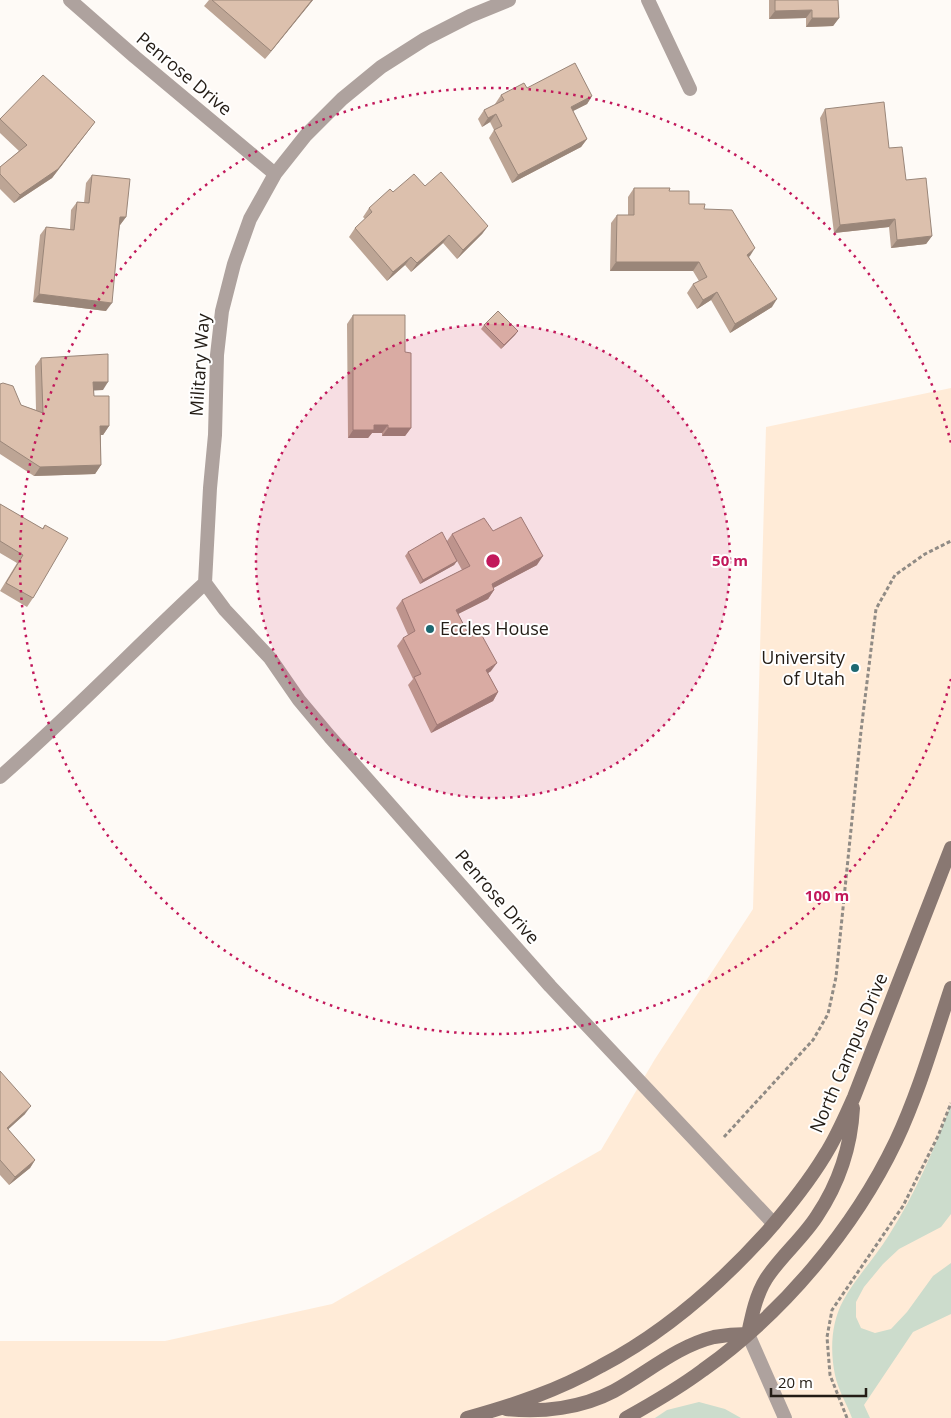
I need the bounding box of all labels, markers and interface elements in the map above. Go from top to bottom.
street label: Penrose Drive [132,26,237,120]
street label: Military Way [183,312,215,417]
text: 50 m [712,550,748,570]
centre of rings [484,552,502,570]
place label: Eccles House [440,616,549,640]
marker: Eccles House [424,623,436,635]
place label: University of Utah [761,645,846,690]
marker: University of Utah [849,662,861,674]
street label: Penrose Drive [450,844,545,949]
text: 100 m [805,885,849,905]
street label: North Campus Drive [804,969,893,1136]
scale bar [771,1366,866,1398]
text: 20 m [778,1372,813,1392]

